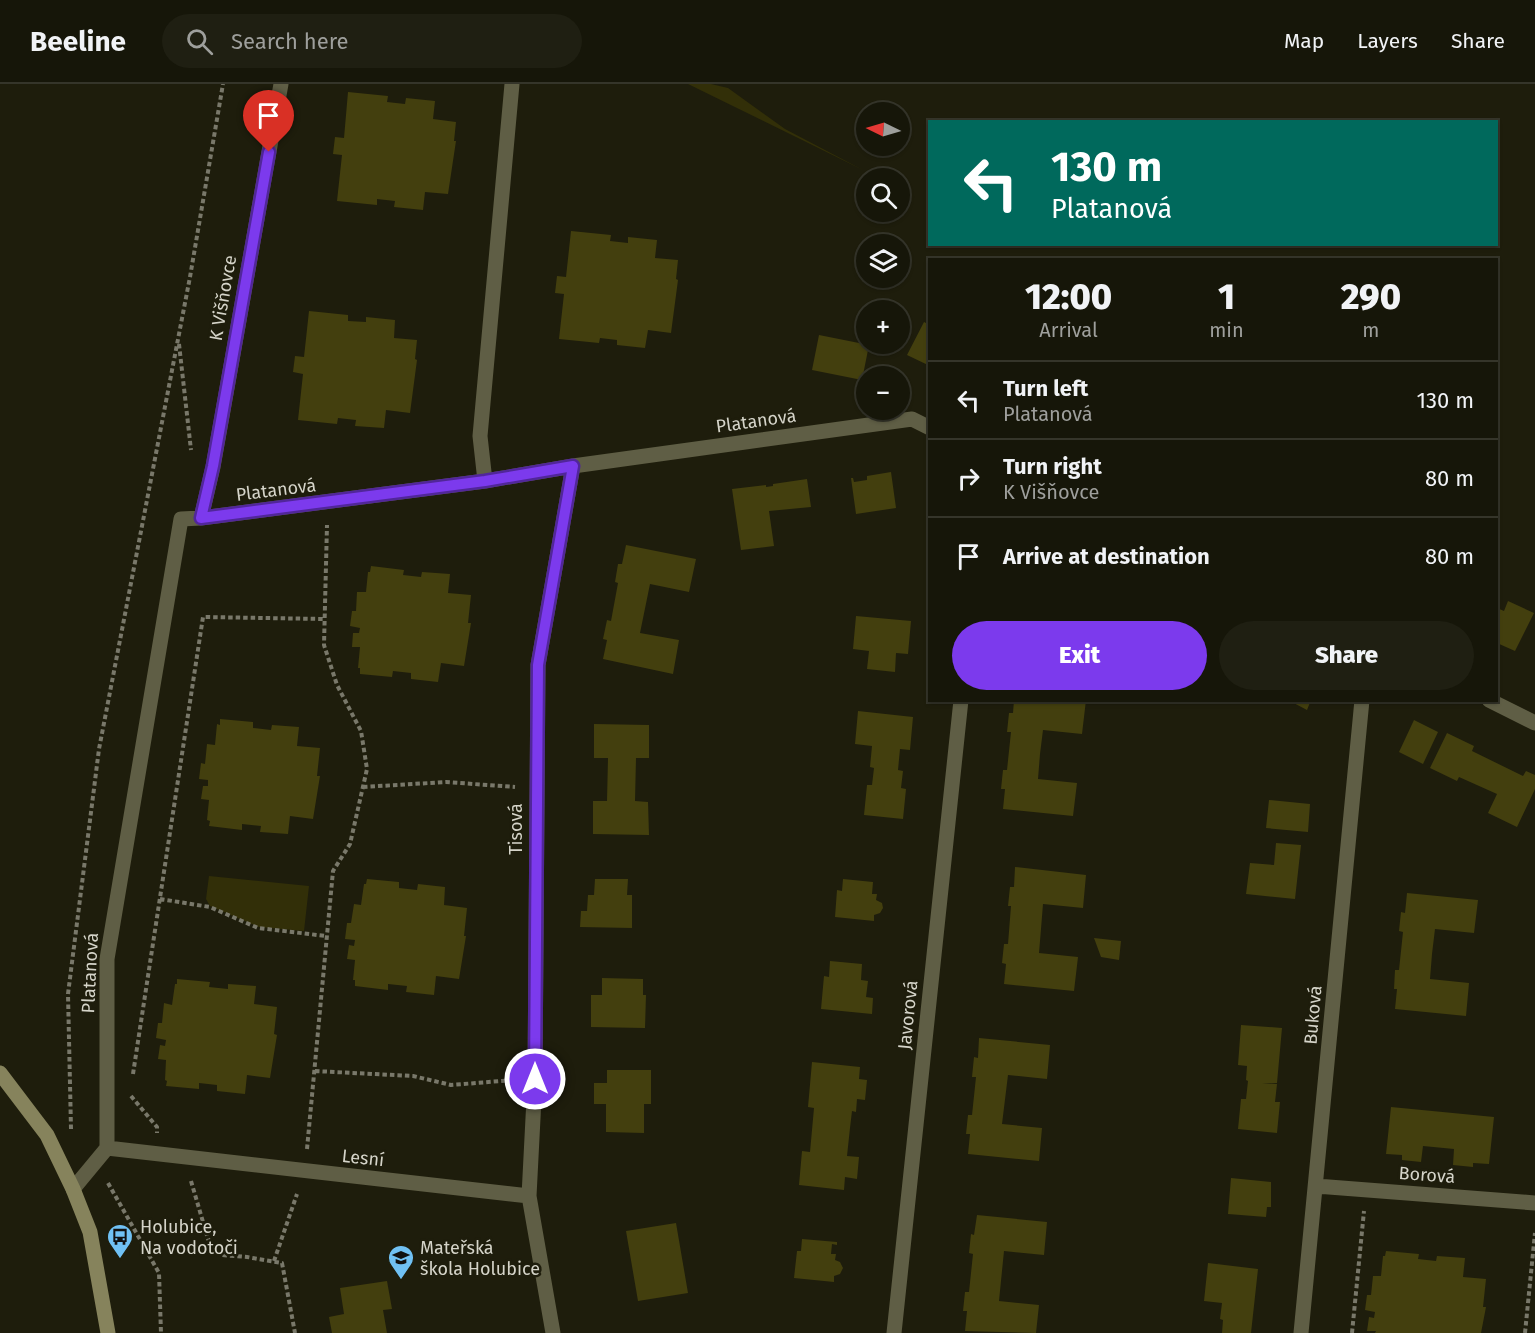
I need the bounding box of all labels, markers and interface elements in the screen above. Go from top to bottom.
search box [162,14,582,68]
text: Beeline [30,25,126,58]
icon: search [183,25,216,58]
text: Search here [231,28,349,55]
text: Map [1284,28,1324,54]
text: Layers [1357,28,1418,54]
text: Share [1451,28,1505,54]
pin [243,90,294,152]
icon: arrive [252,99,285,132]
north arrow [856,102,910,156]
map controls [856,102,910,420]
text: 130 m [1051,142,1162,192]
icon: left [952,144,1030,222]
button: search [856,168,910,222]
text: Platanová [1051,193,1172,225]
button: layers [856,234,910,288]
street label: K Višňovce [205,253,241,343]
text: 12:00 [1025,275,1112,319]
text: 1 [1218,275,1235,319]
text: 290 [1341,275,1401,319]
button: + [856,300,910,354]
text: Arrival [1039,318,1098,342]
text: min [1209,318,1244,342]
text: m [1362,318,1379,342]
button: − [856,366,910,420]
text: Turn left [1003,375,1088,402]
icon: left [952,384,985,417]
text: 130 m [1417,387,1474,414]
text: Platanová [1003,402,1093,426]
street label: Platanová [714,404,798,438]
text: Turn right [1003,453,1102,480]
icon: right [952,462,985,495]
text: 80 m [1425,465,1474,492]
street label: Platanová [235,474,317,506]
text: K Višňovce [1003,480,1099,504]
icon: arrive [952,540,985,573]
text: Arrive at destination [1003,543,1210,570]
text: 80 m [1425,543,1474,570]
button: Exit [952,621,1207,690]
button: Share [1219,621,1474,690]
street label: Tisová [505,803,527,855]
street label: Platanová [77,932,103,1014]
street label: Javorová [893,979,923,1051]
street label: Buková [1299,985,1327,1045]
position arrow [503,1047,567,1111]
street label: Lesní [341,1145,385,1171]
street label: Borová [1398,1162,1456,1188]
place label: Holubice, Na vodotoči [140,1216,238,1259]
bus stop icon: Holubice, Na vodotoči [105,1222,135,1260]
place label: Mateřská škola Holubice [420,1237,540,1280]
school or university icon: Mateřská škola Holubice [386,1243,416,1281]

